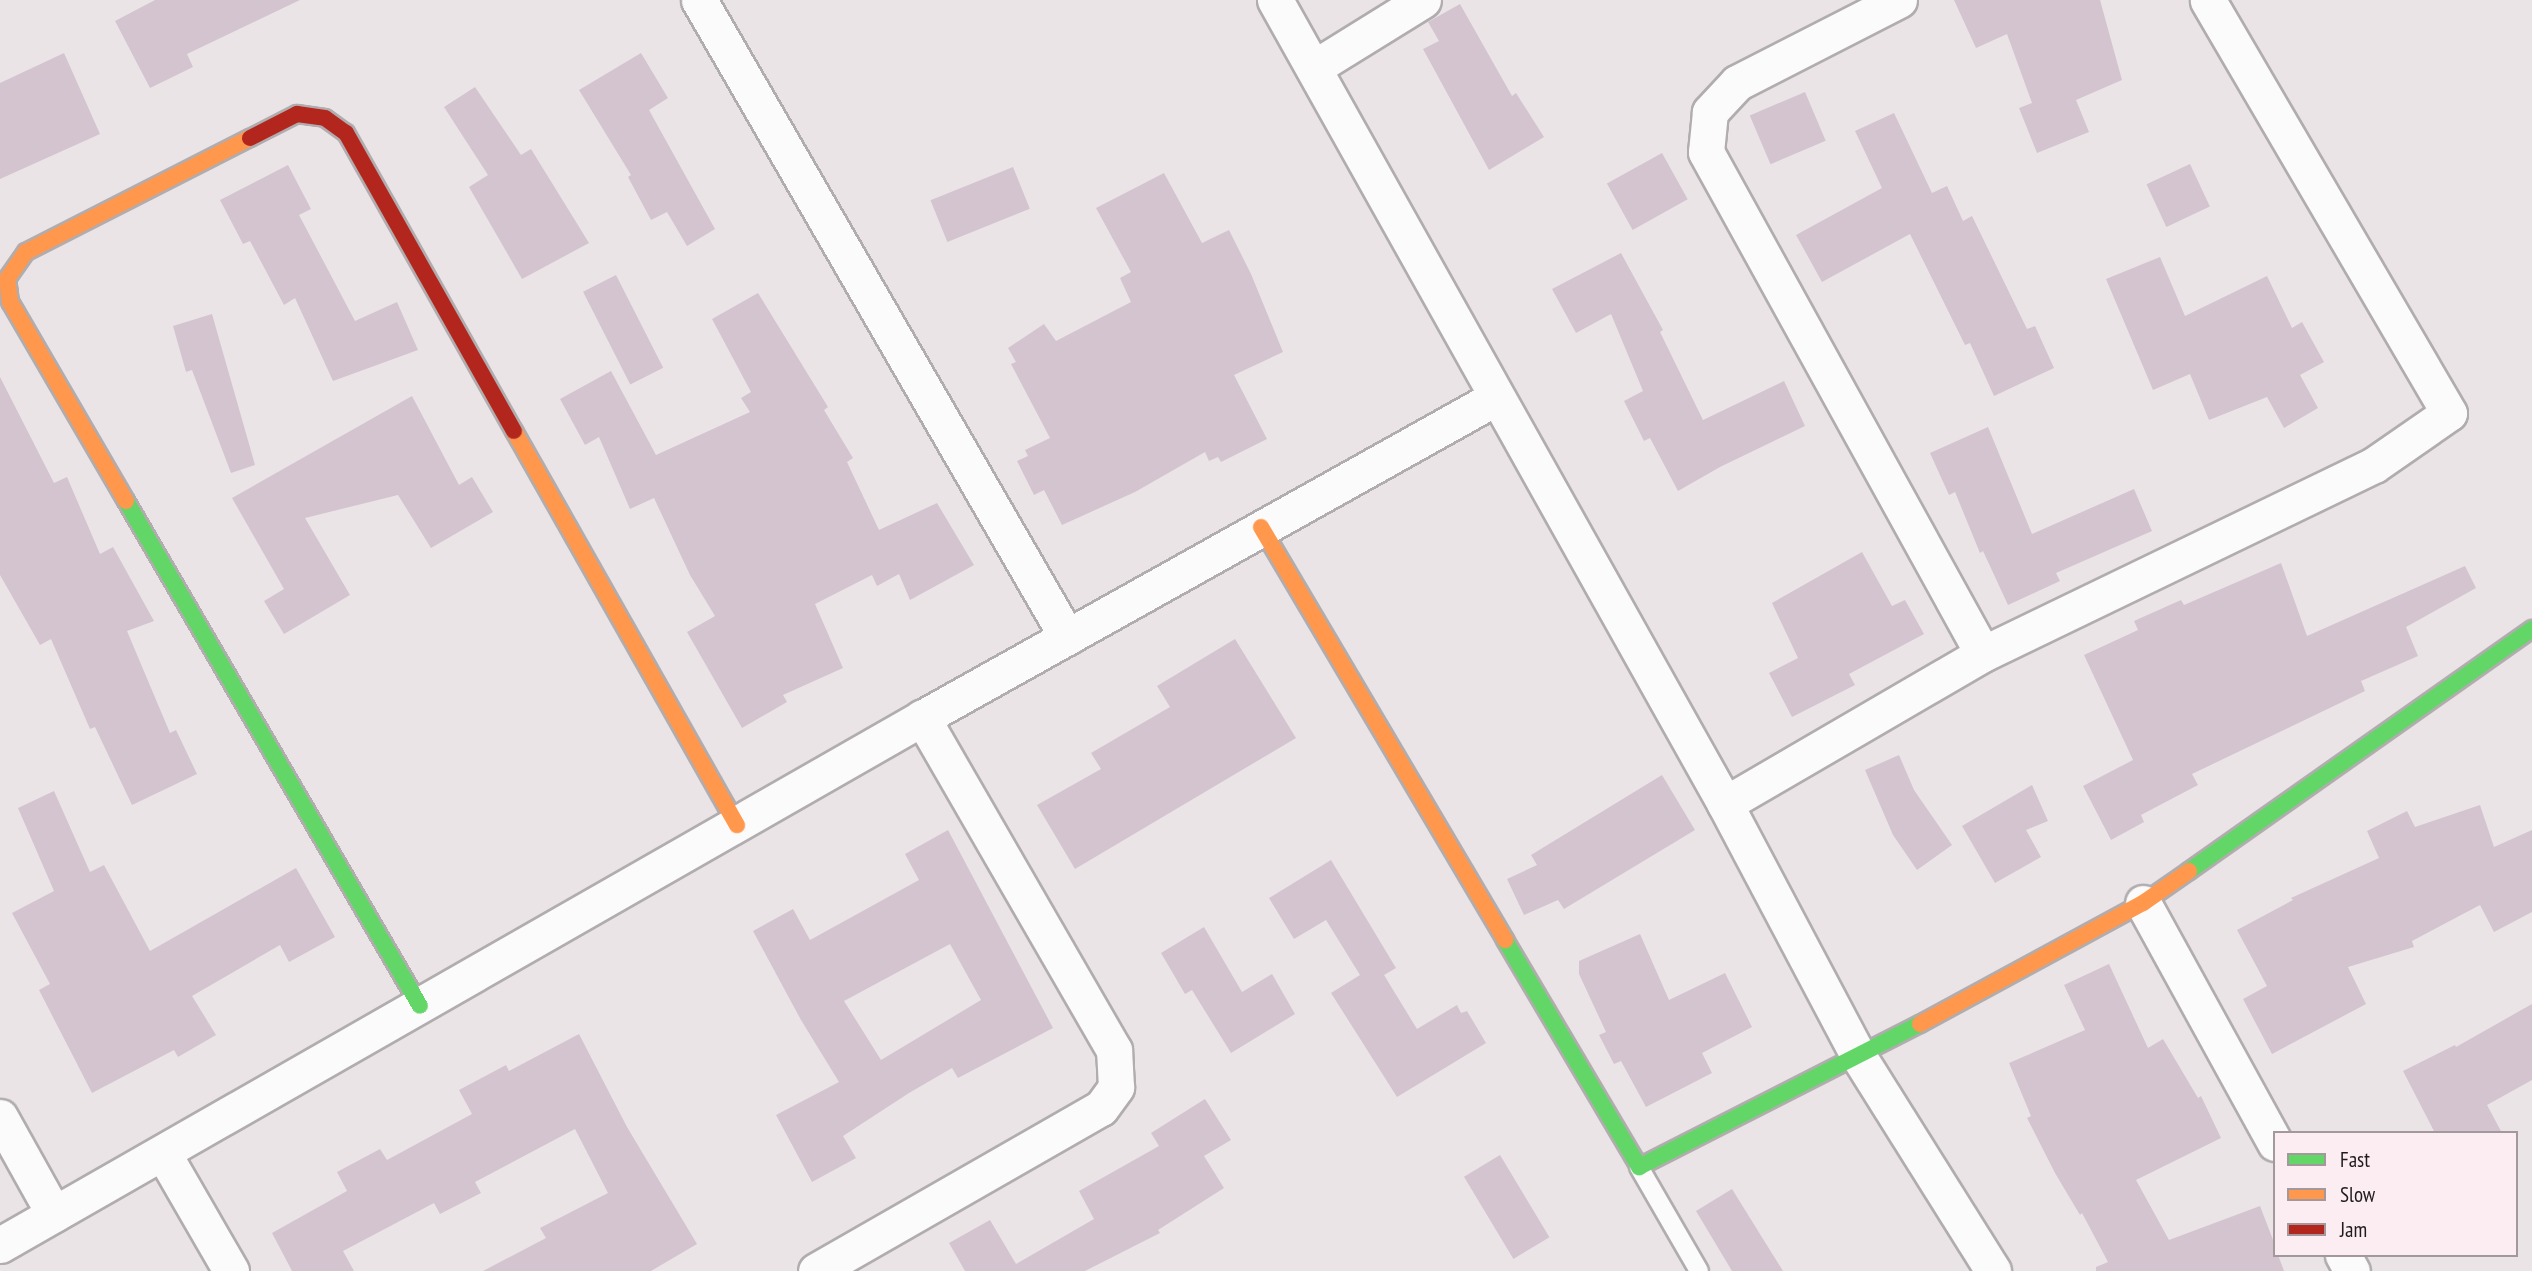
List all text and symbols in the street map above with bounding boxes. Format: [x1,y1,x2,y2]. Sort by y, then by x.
legend [2273,1131,2518,1257]
text: Fast [2340,1146,2370,1173]
text: Slow [2340,1181,2375,1208]
text: Jam [2340,1216,2367,1243]

